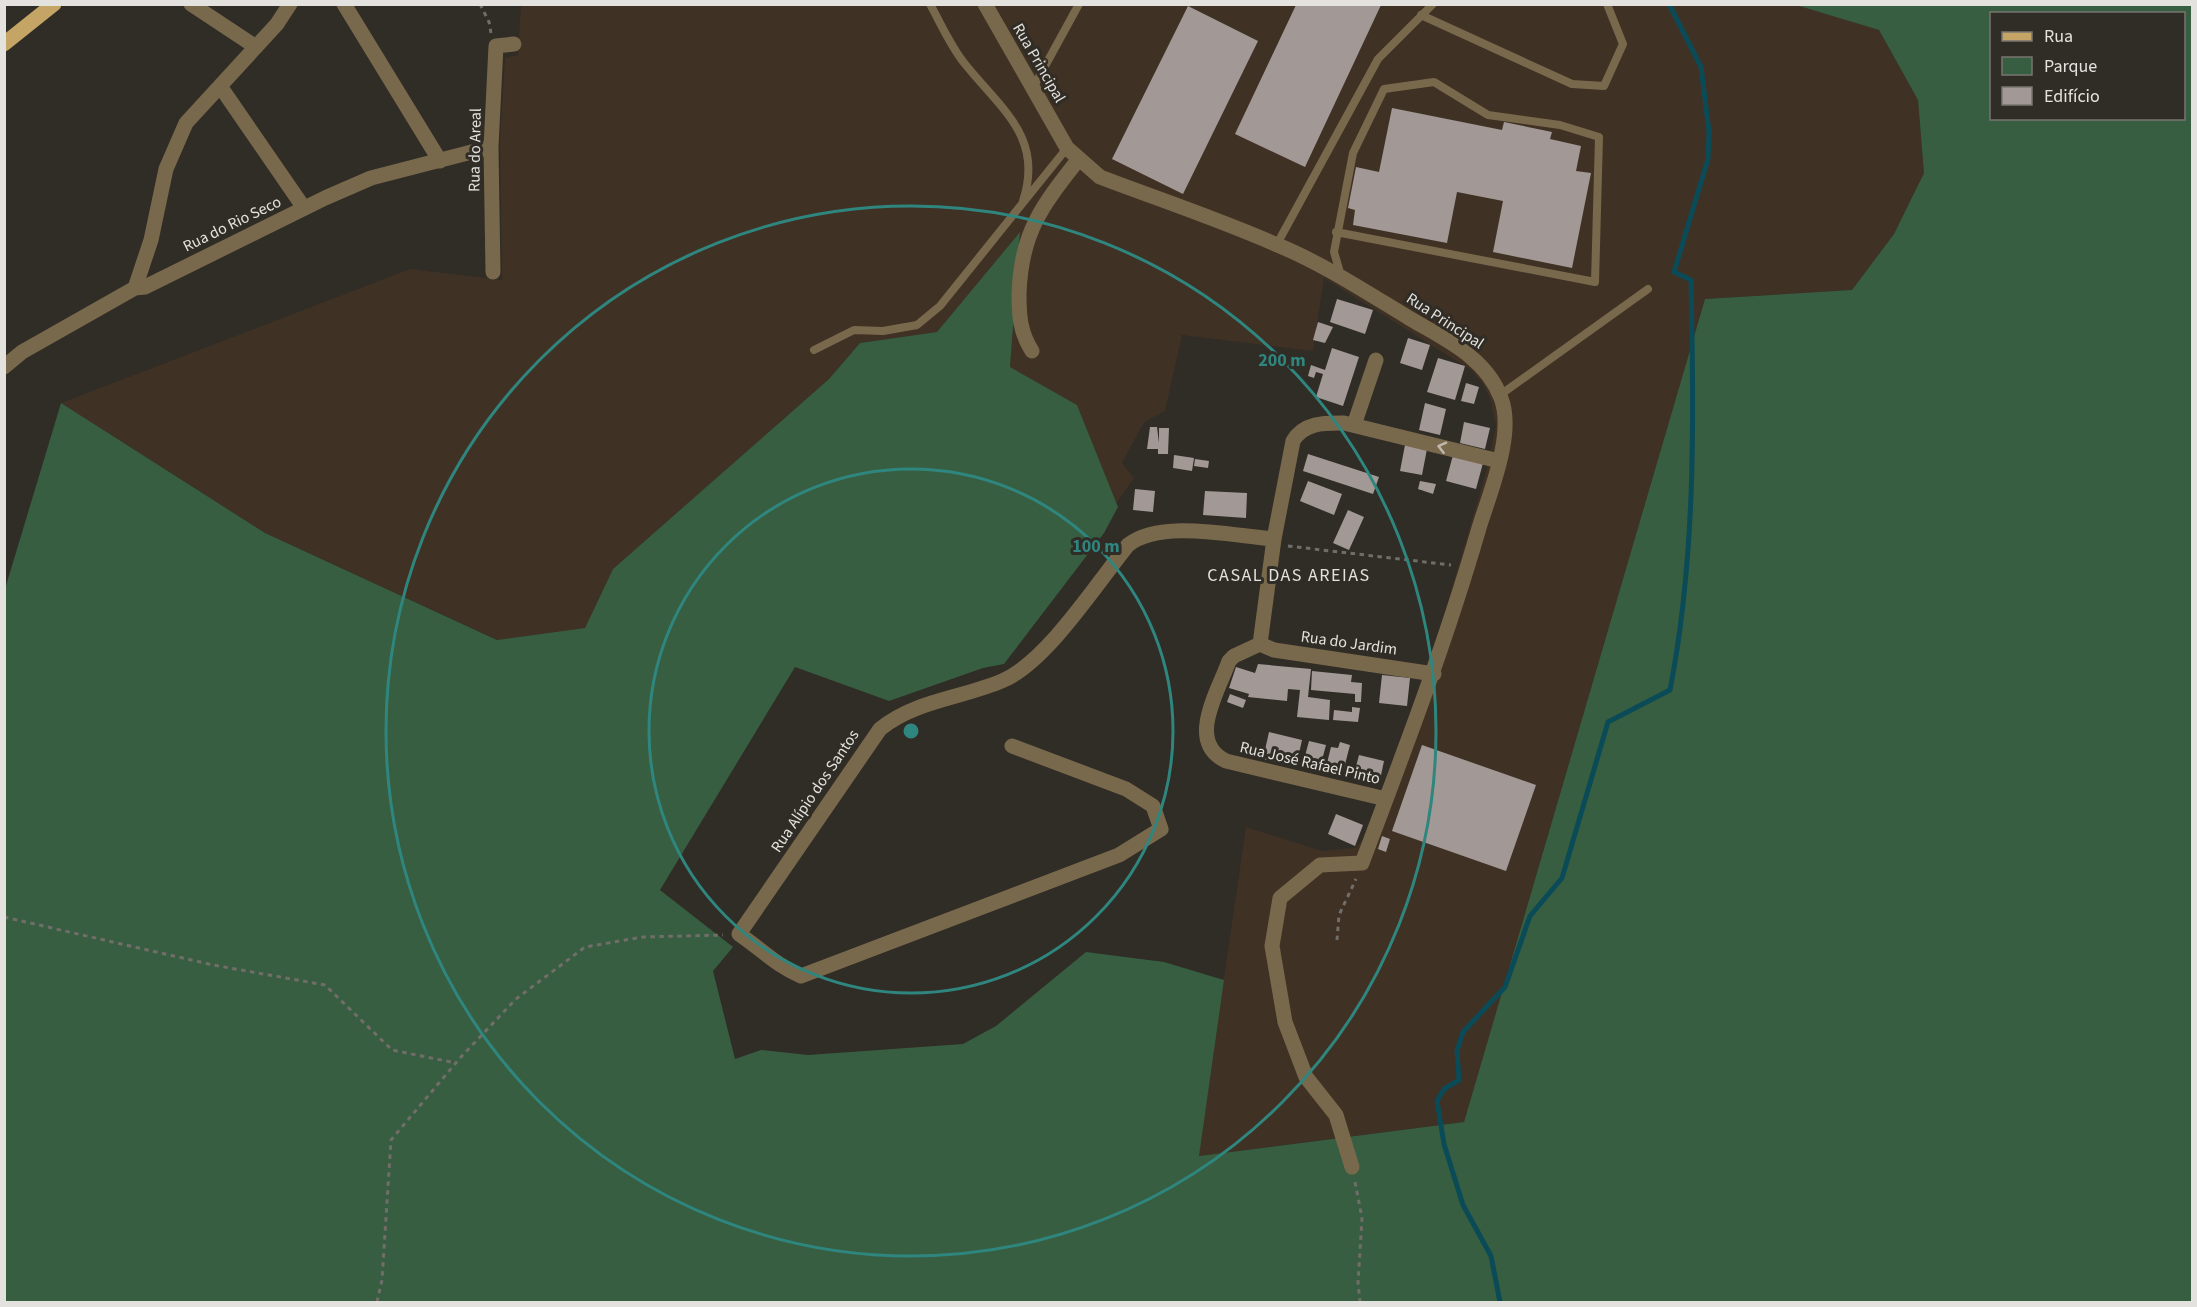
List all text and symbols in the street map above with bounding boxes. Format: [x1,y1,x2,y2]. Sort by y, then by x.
legend [1990,12,2185,120]
street label: Rua Principal [1007,19,1071,107]
text: Rua [2044,24,2073,49]
text: Parque [2044,54,2097,79]
text: Edifício [2044,84,2100,109]
street label: Rua do Areal [463,108,487,192]
street label: Rua do Rio Seco [179,191,285,257]
street label: Rua Principal [1402,288,1488,354]
text: 200 m [1258,348,1306,373]
one-way arrow [1437,442,1448,454]
text: 100 m [1072,534,1120,559]
district label: CASAL DAS AREIAS [1207,563,1371,588]
street label: Rua do Jardim [1299,625,1399,661]
centre of rings [901,721,921,741]
street label: Rua Alípio dos Santos [766,725,864,857]
street label: Rua José Rafael Pinto [1238,736,1382,790]

